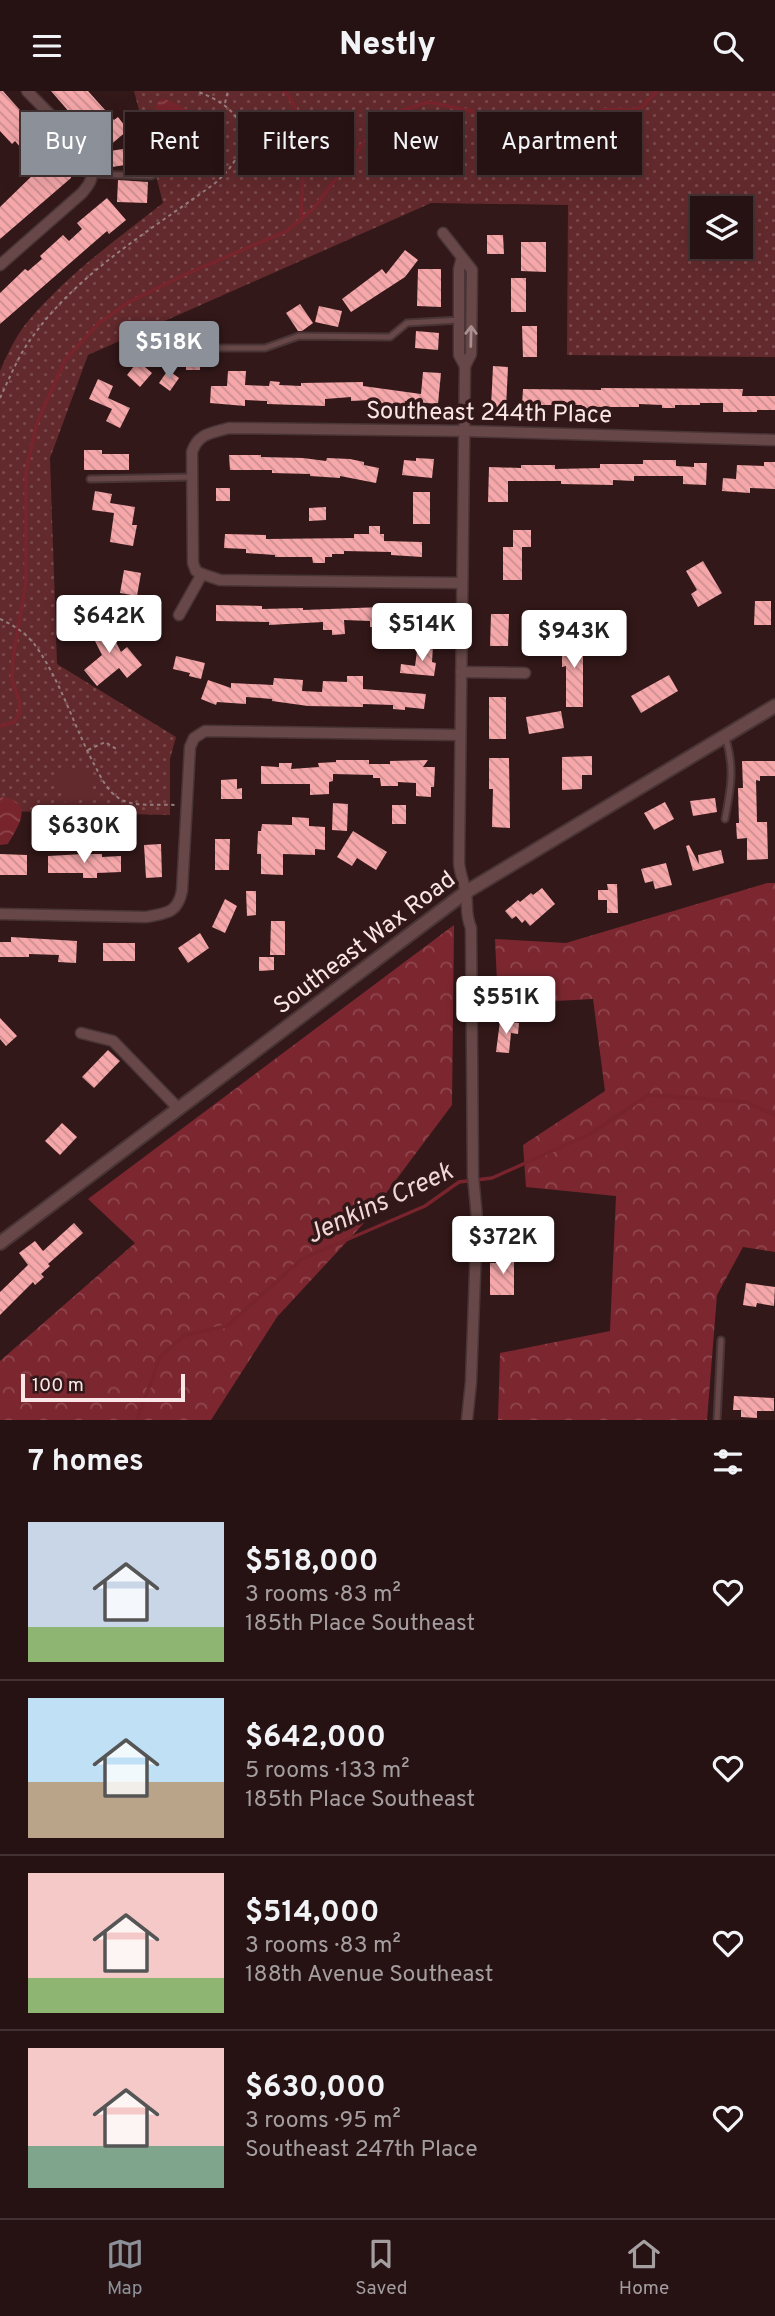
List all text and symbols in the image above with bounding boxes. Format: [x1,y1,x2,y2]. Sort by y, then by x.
text: Nestly [339,26,436,66]
icon: menu [28,27,66,65]
icon: search [709,27,747,65]
chip: Buy [21,112,111,175]
chip: Rent [125,112,224,175]
chip: Filters [238,112,354,175]
chip: New [368,112,463,175]
chip: Apartment [477,112,642,175]
map controls [690,196,753,259]
button: layers [690,196,753,259]
pin: $518K [120,321,218,381]
one-way arrow [464,325,478,348]
text: $518K [135,329,203,358]
street label: Southeast 244th Place [366,397,612,431]
pin: $642K [60,595,158,655]
text: $642K [72,603,146,632]
pin: $514K [373,603,471,663]
text: $514K [388,611,456,640]
pin: $943K [525,611,623,670]
text: $943K [538,618,610,647]
pin: $630K [35,805,133,865]
text: $630K [48,813,120,842]
street label: Southeast Wax Road [268,865,462,1022]
pin: $551K [457,977,555,1036]
text: $551K [472,984,540,1013]
water label: Jenkins Creek [302,1156,459,1253]
pin: $372K [454,1217,552,1276]
text: $372K [468,1224,538,1253]
scale bar [21,1371,186,1403]
text: 100 m [32,1374,84,1398]
icon: filters [709,1443,747,1481]
text: 7 homes [28,1444,144,1481]
text: $518,000 [245,1544,378,1581]
icon: home [84,1550,168,1634]
icon: heart [709,1573,747,1611]
text: 3 rooms · 83 m² [245,1581,401,1610]
text: 185th Place Southeast [245,1610,475,1639]
text: $642,000 [245,1720,386,1757]
icon: home [84,1726,168,1810]
icon: heart [709,1749,747,1787]
text: 5 rooms · 133 m² [245,1757,410,1786]
text: 185th Place Southeast [245,1786,475,1815]
text: $514,000 [245,1895,380,1932]
icon: home [84,1901,168,1985]
icon: heart [709,1924,747,1962]
text: 3 rooms · 83 m² [245,1932,401,1961]
text: 188th Avenue Southeast [245,1961,494,1990]
text: $630,000 [245,2070,386,2107]
icon: home [84,2076,168,2160]
icon: heart [709,2099,747,2137]
text: 3 rooms · 95 m² [245,2107,401,2136]
text: Southeast 247th Place [245,2136,478,2165]
tab: Map [106,2235,144,2301]
tab: Saved [355,2235,407,2301]
tab: Home [619,2235,669,2301]

